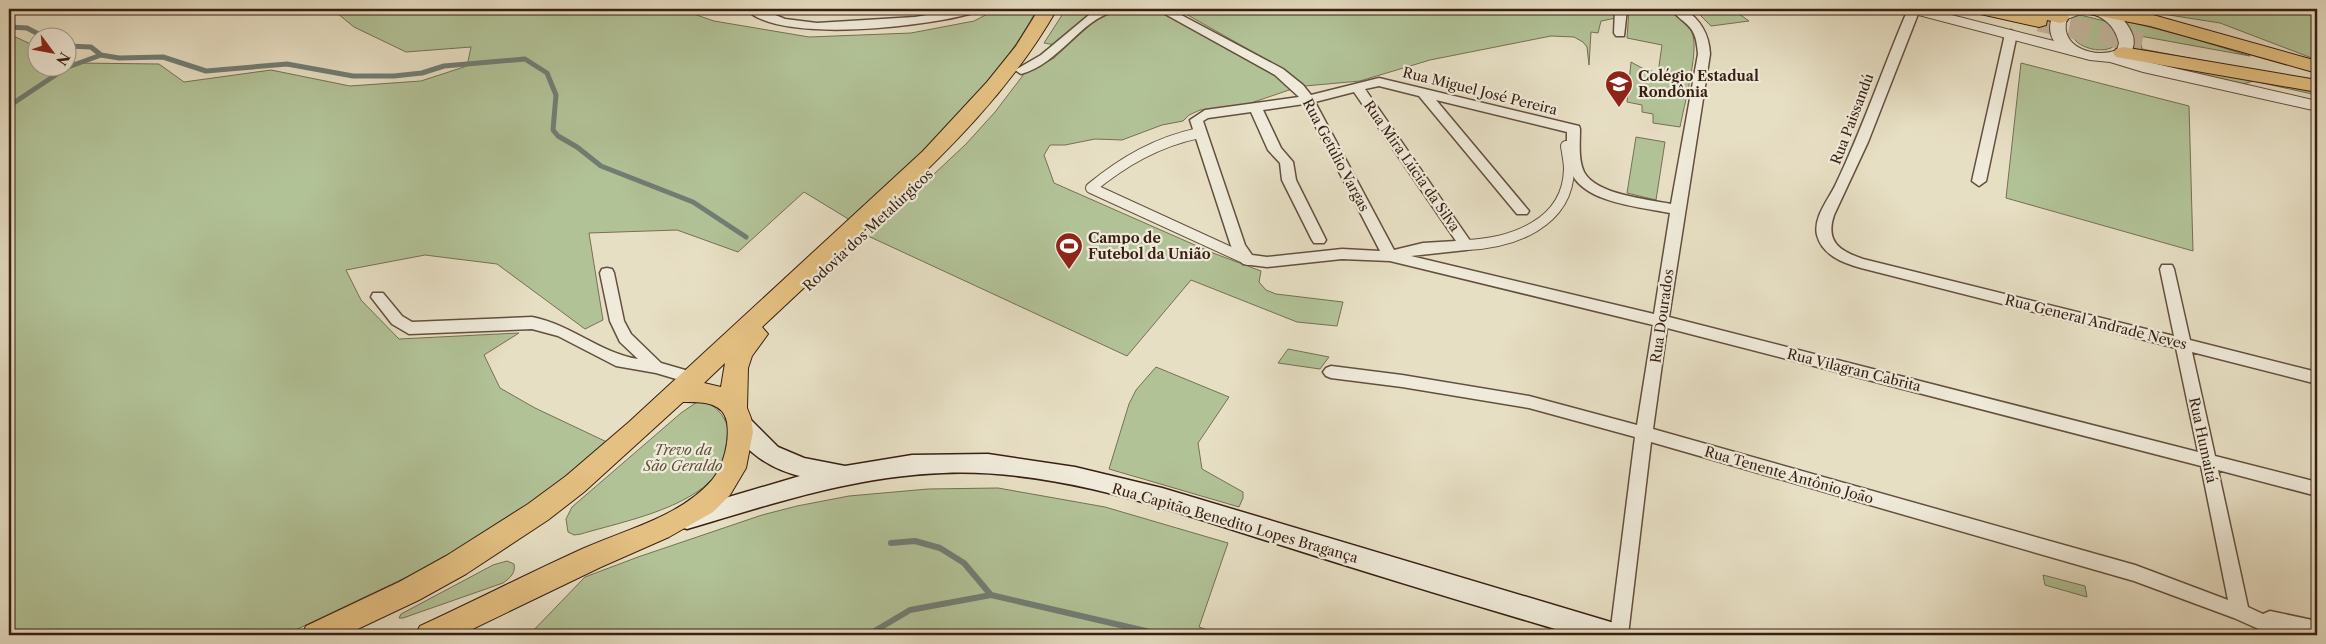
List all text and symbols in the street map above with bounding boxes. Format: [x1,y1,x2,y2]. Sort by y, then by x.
north arrow [28,28,78,78]
text: N [52,49,74,69]
street label: Rua Miguel José Pereira [1401,63,1560,119]
place label: Colégio Estadual Rondônia [1638,67,1759,101]
school or university icon: Colégio Estadual Rondônia [1604,69,1634,108]
street label: Rua Paissandú [1826,71,1878,167]
street label: Rua Getúlio Vargas [1299,95,1373,215]
street label: Rua Mira Lúcia da Silva [1360,97,1464,235]
street label: Rodovia dos Metalúrgicos [799,165,937,295]
place label: Campo de Futebol da União [1088,229,1211,263]
sports icon: Campo de Futebol da União [1054,231,1084,270]
street label: Rua Dourados [1646,268,1678,364]
street label: Rua General Andrade Neves [2003,291,2189,353]
street label: Rua Vilagran Cabrita [1785,345,1923,395]
street label: Rua Humaitá [2185,395,2221,485]
park label: Trevo da São Geraldo [642,441,723,475]
street label: Rua Tenente Antônio João [1702,442,1876,508]
street label: Rua Capitão Benedito Lopes Bragança [1110,479,1361,567]

